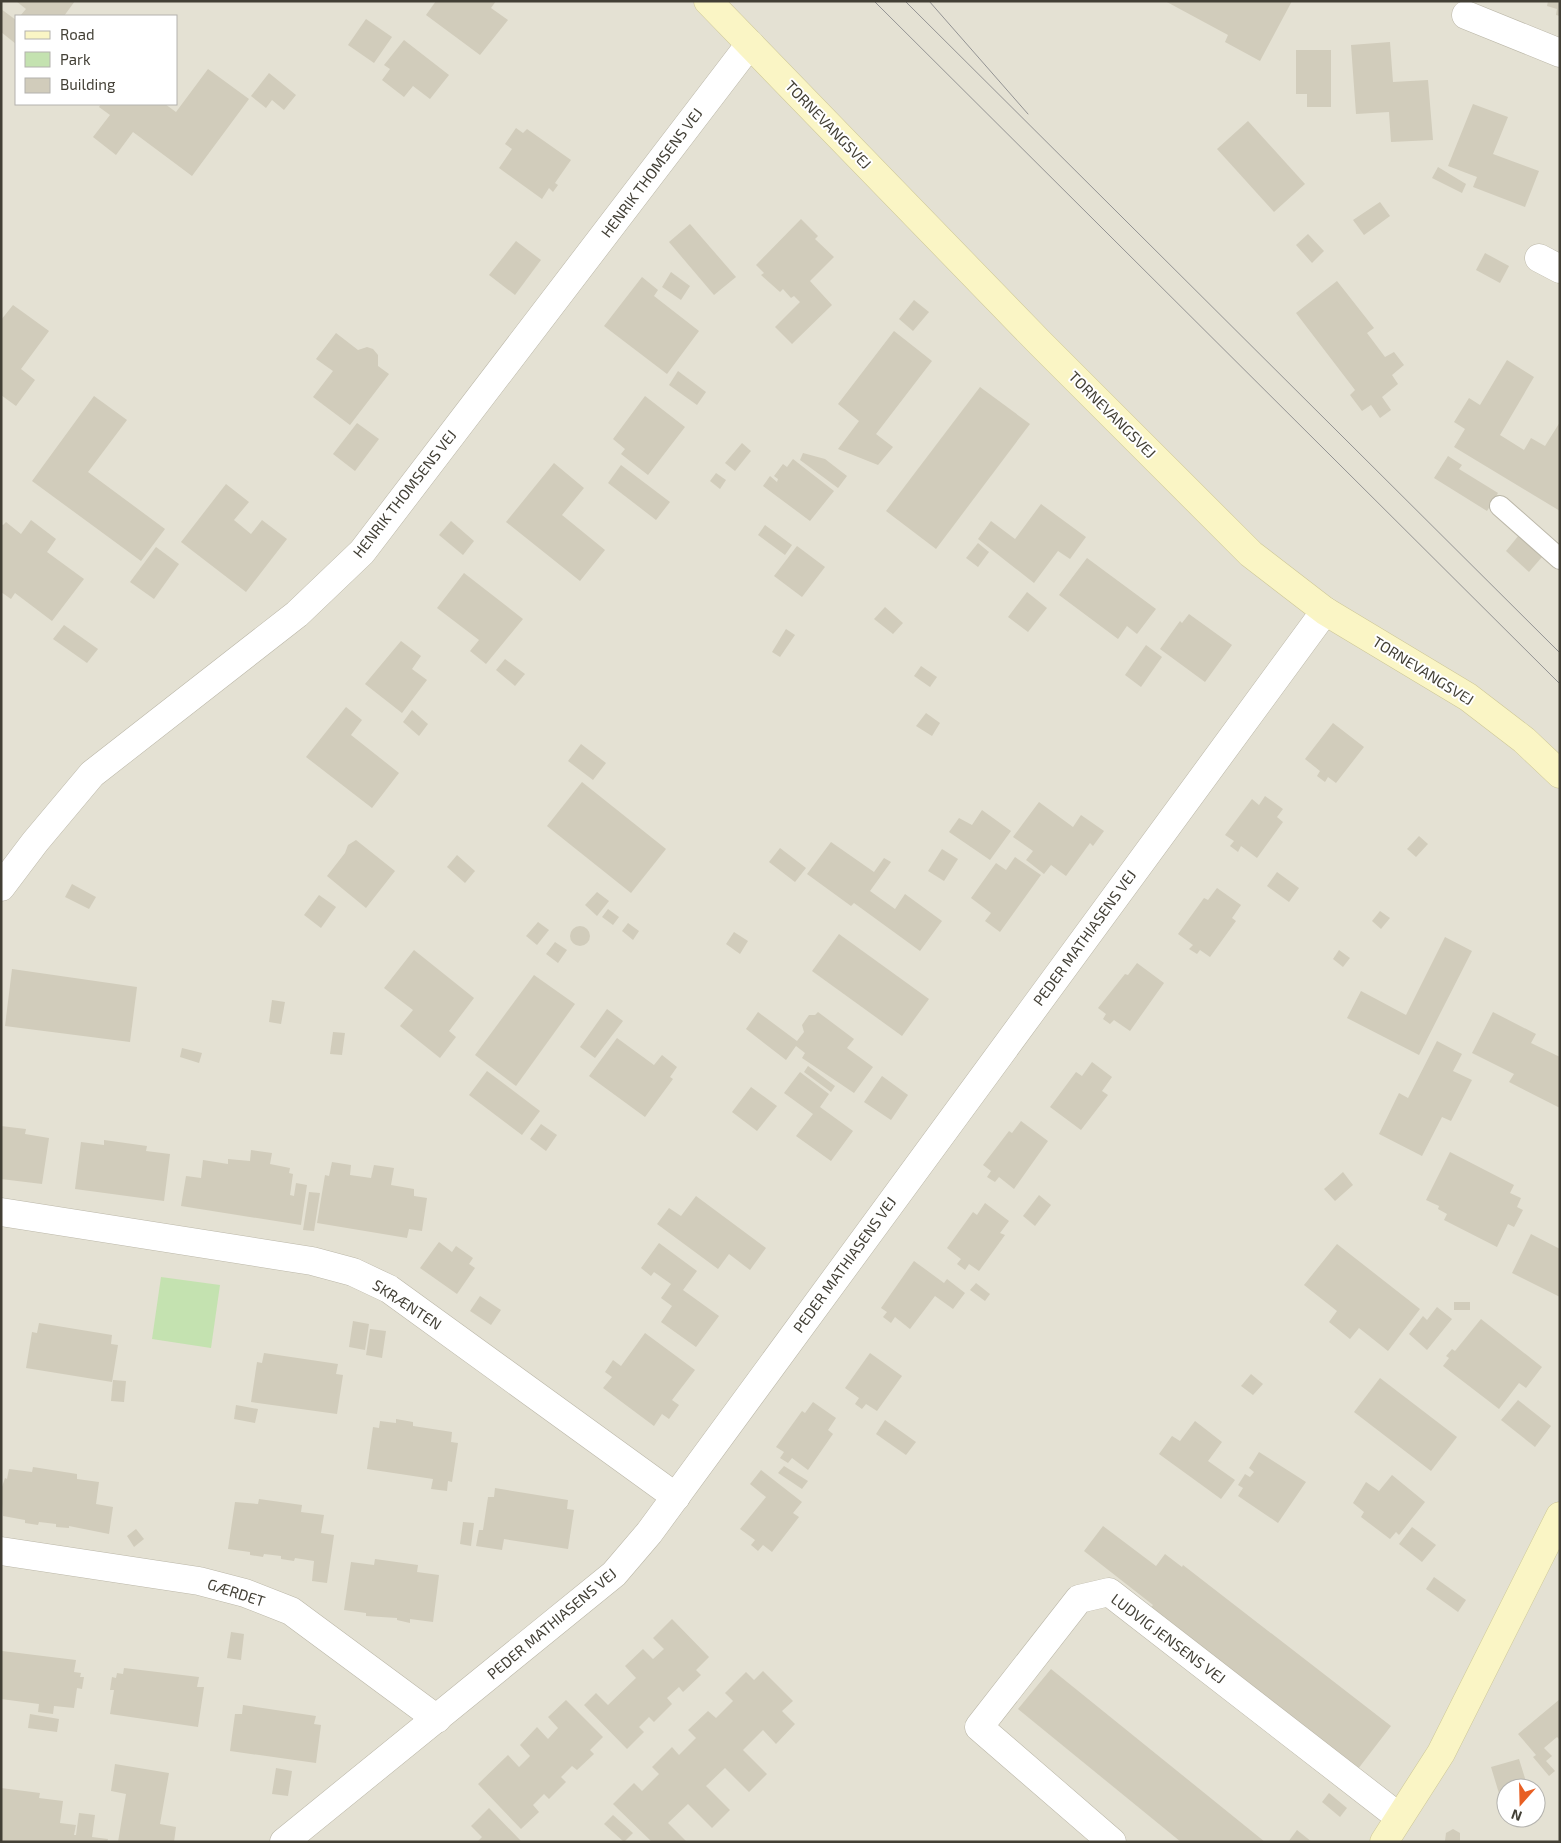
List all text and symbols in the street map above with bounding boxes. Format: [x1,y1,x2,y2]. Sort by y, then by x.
legend [15,15,178,105]
text: Road [60,25,95,43]
text: Park [60,50,91,68]
text: Building [60,75,116,93]
street label: TORNEVANGSVEJ [782,76,875,172]
street label: HENRIK THOMSENS VEJ [597,104,706,241]
street label: TORNEVANGSVEJ [1065,367,1160,462]
street label: HENRIK THOMSENS VEJ [349,426,460,561]
street label: TORNEVANGSVEJ [1370,632,1477,708]
street label: PEDER MATHIASENS VEJ [1029,866,1139,1009]
street label: PEDER MATHIASENS VEJ [789,1193,899,1336]
street label: SKRÆNTEN [370,1275,445,1333]
street label: PEDER MATHIASENS VEJ [483,1564,620,1683]
street label: GÆRDET [205,1574,268,1610]
street label: LUDVIG JENSENS VEJ [1108,1589,1229,1687]
north arrow [1496,1778,1546,1828]
text: N [1509,1806,1524,1825]

